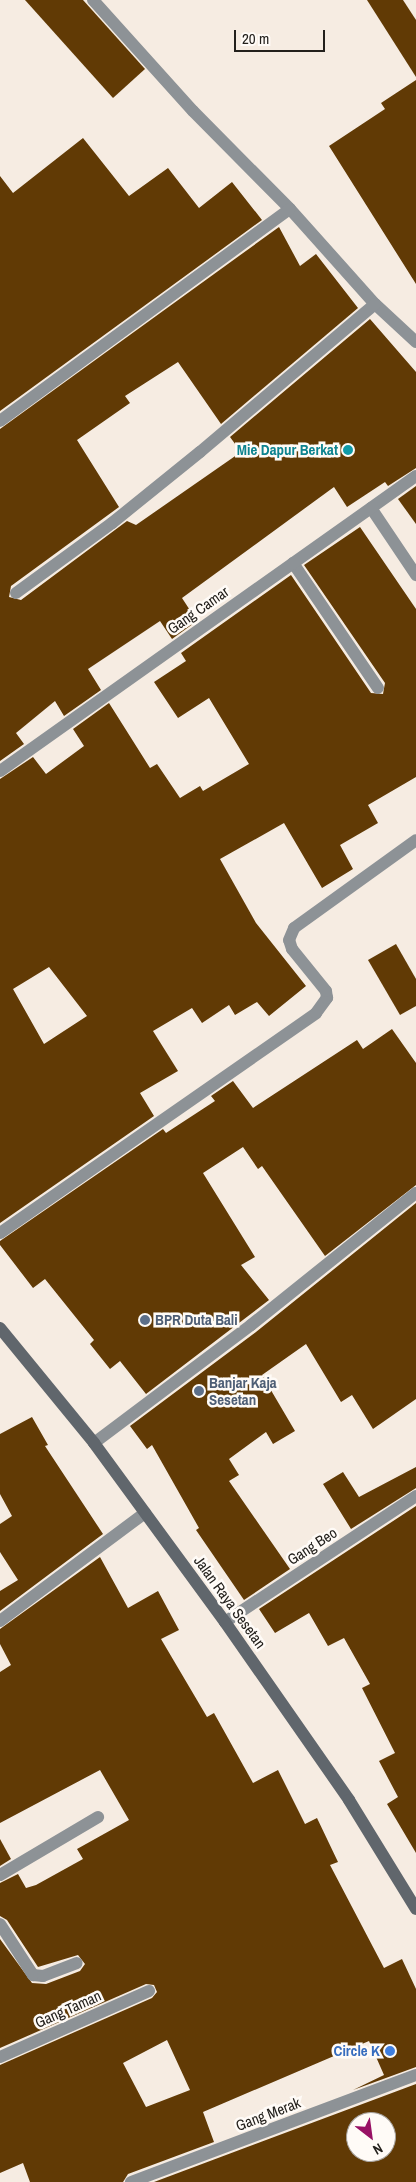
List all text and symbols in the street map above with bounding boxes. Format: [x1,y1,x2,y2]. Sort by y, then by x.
scale bar [236,20,327,52]
text: 20 m [242,28,269,49]
place label: Mie Dapur Berkat [237,441,338,459]
marker: Mie Dapur Berkat [342,444,354,456]
street label: Gang Camar [164,582,232,638]
place label: BPR Duta Bali [155,1311,238,1329]
marker: BPR Duta Bali [139,1314,151,1326]
place label: Banjar Kaja Sesetan [209,1373,277,1408]
marker: Banjar Kaja Sesetan [193,1385,205,1397]
street label: Gang Beo [284,1523,340,1569]
street label: Jalan Raya Sesetan [190,1552,270,1652]
street label: Gang Taman [32,1986,104,2032]
place label: Circle K [334,2042,380,2060]
marker: Circle K [384,2045,396,2057]
street label: Gang Merak [233,2093,303,2135]
north arrow [346,2112,396,2162]
text: N [370,2139,386,2159]

